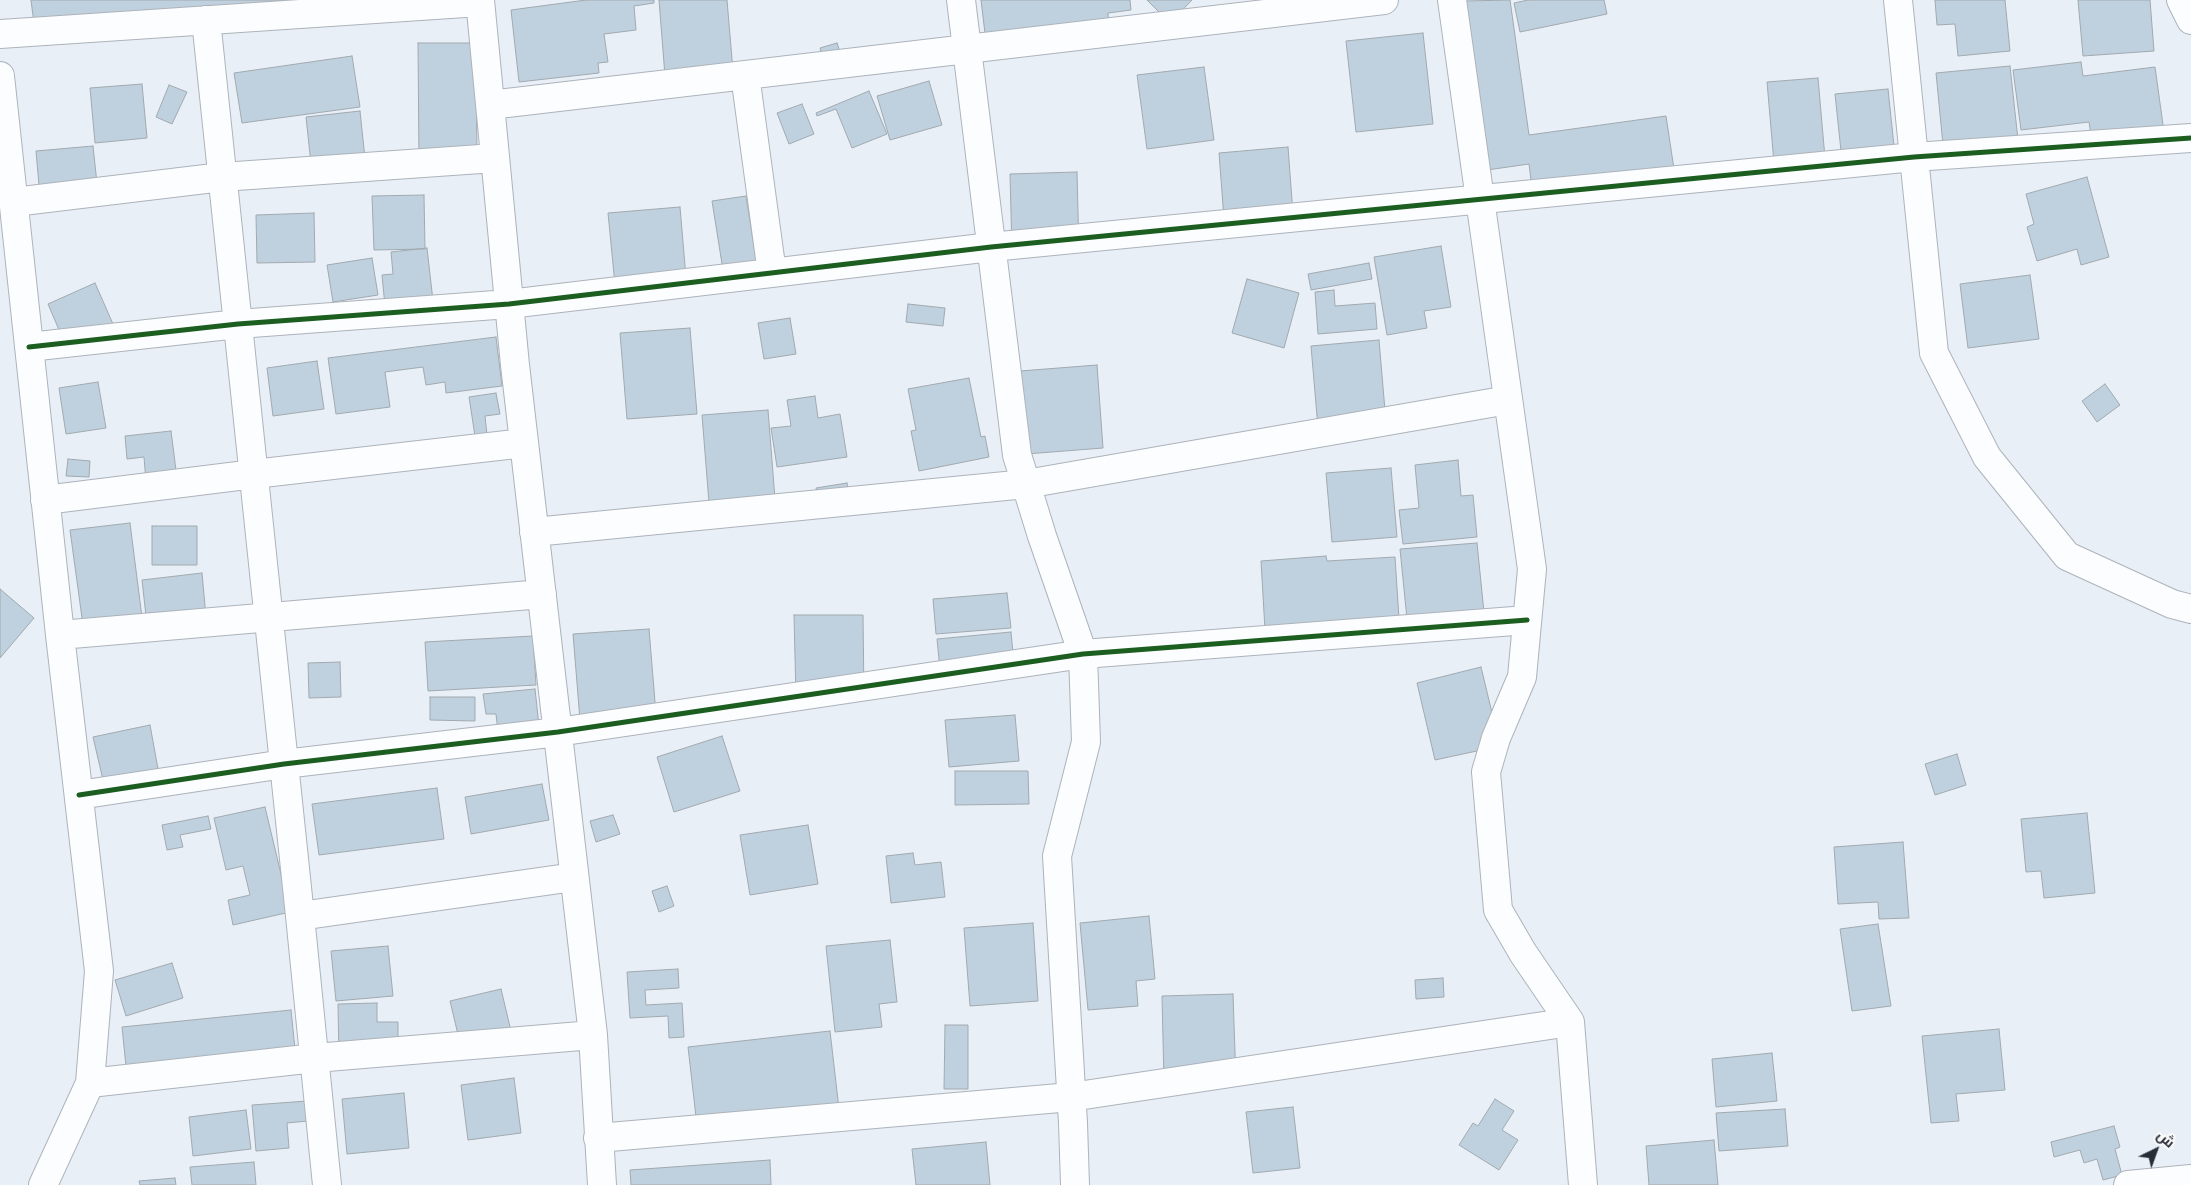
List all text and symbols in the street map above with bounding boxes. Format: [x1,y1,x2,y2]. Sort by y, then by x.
north arrow [2131,1125,2181,1175]
text: ش [2154,1126,2179,1151]

